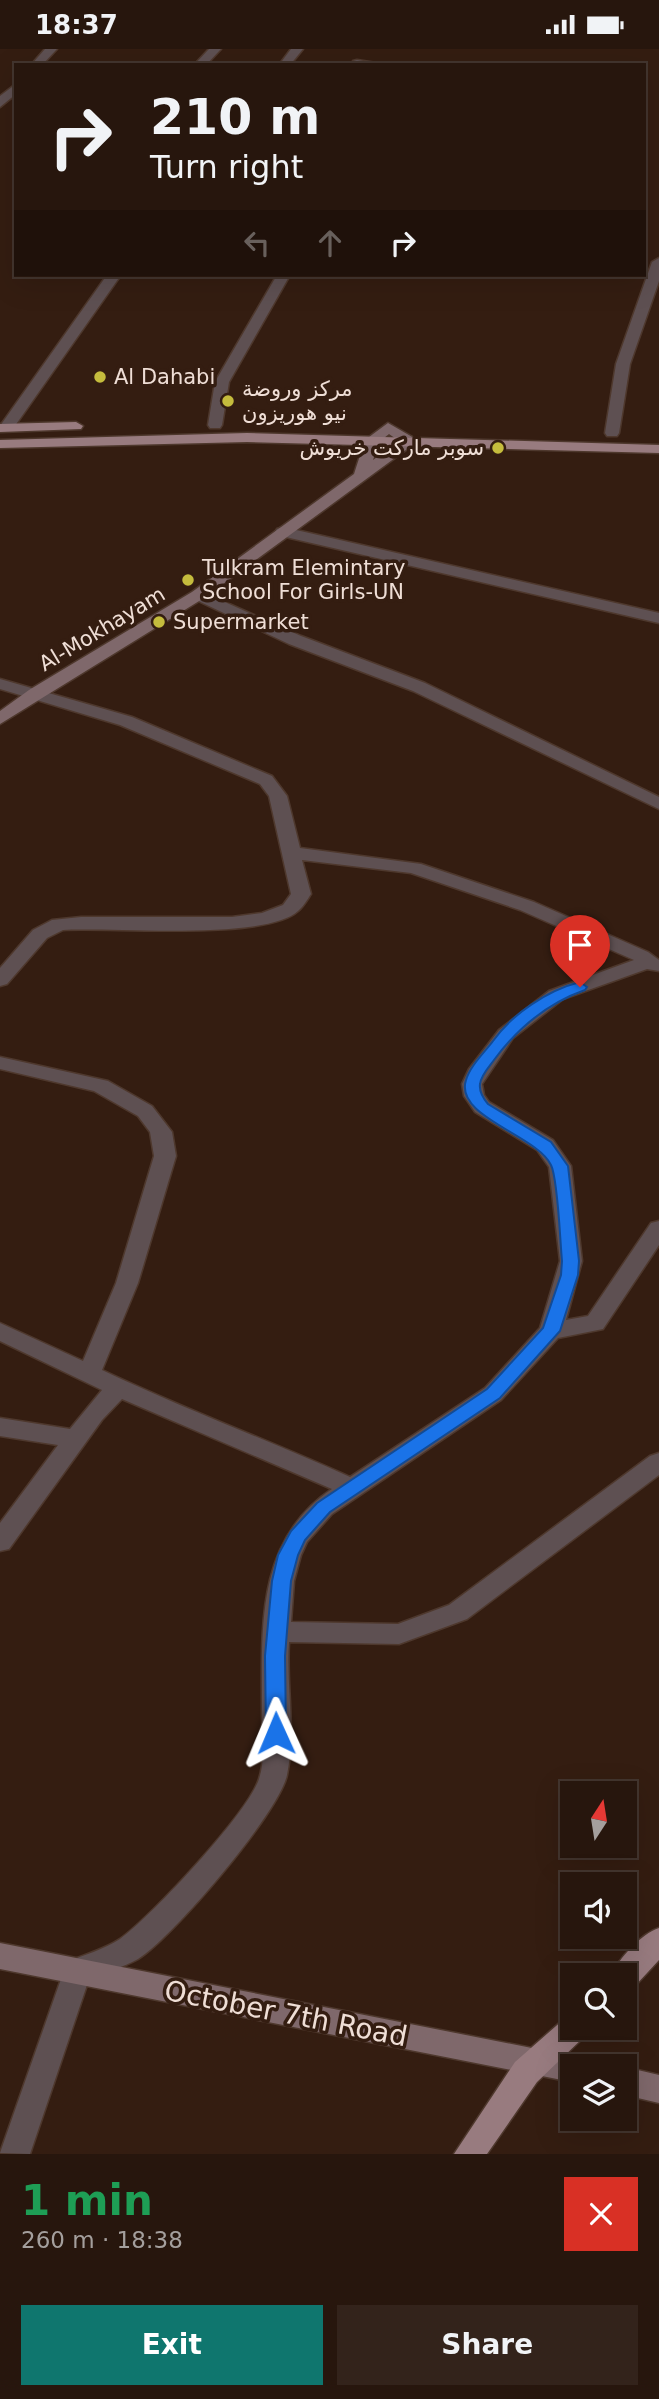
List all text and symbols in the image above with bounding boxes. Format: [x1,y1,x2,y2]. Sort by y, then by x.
text: 18:37 [35,10,118,40]
text: 210 m [150,89,320,146]
icon: right [35,91,126,182]
text: Turn right [150,148,303,186]
icon: left [238,224,276,262]
icon: ahead [311,224,349,262]
icon: right [384,224,422,262]
place label: Al Dahabi [114,365,215,389]
marker: Al Dahabi [92,369,108,385]
place label: مركز وروضة نيو هوريزون [242,377,353,425]
marker: مركز وروضة نيو هوريزون [220,393,236,409]
place label: سوبر ماركت خريوش [299,436,484,460]
marker: سوبر ماركت خريوش [490,440,506,456]
place label: Tulkram Elemintary School For Girls-UN [201,556,405,604]
marker: Tulkram Elemintary School For Girls-UN [180,572,196,588]
street label: Al-Mokhayam [35,582,169,676]
place label: Supermarket [173,610,309,634]
marker: Supermarket [151,614,167,630]
pin [550,915,610,987]
icon: arrive [561,926,599,964]
position arrow [239,1696,313,1770]
north arrow [560,1781,637,1859]
map controls [560,1781,637,2131]
button: sound [560,1872,637,1949]
button: search [560,1963,637,2040]
street label: October 7th Road [162,1974,410,2053]
button: layers [560,2054,637,2131]
text: 1 min [21,2176,153,2225]
button: close [564,2177,638,2251]
text: 260 m · 18:38 [21,2227,183,2253]
button: Exit [21,2305,323,2385]
button: Share [337,2305,638,2385]

